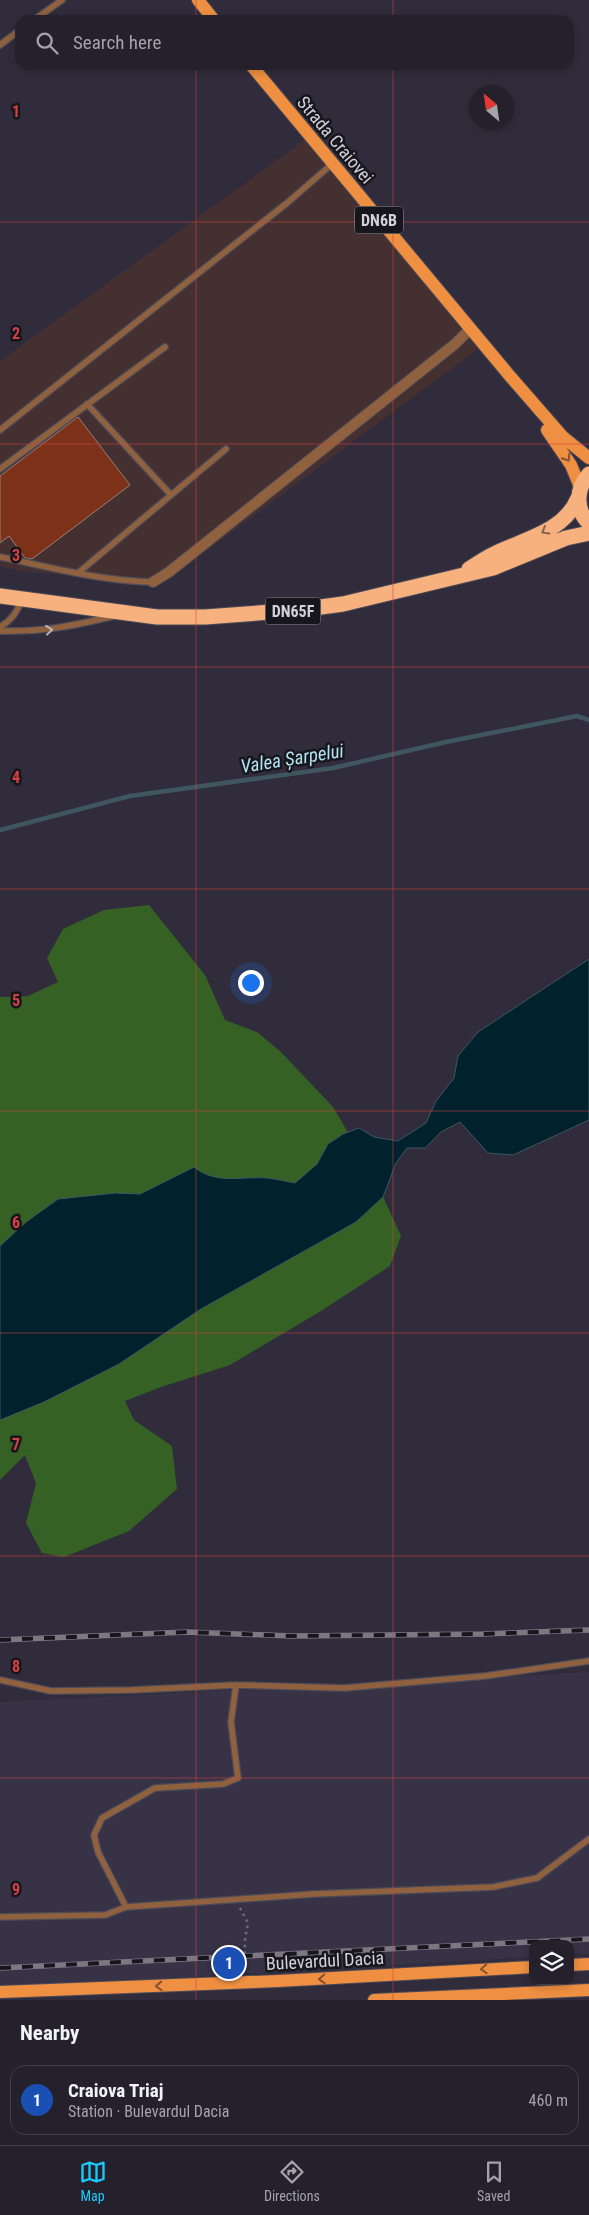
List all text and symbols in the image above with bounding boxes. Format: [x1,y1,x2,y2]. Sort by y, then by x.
search box [15,15,574,70]
icon: search [33,29,61,57]
text: Search here [73,31,161,54]
north arrow [469,85,514,130]
street label: Strada Craiovei [293,92,378,188]
text: 1 [12,102,20,121]
road number: DN6B [355,206,403,234]
text: 2 [12,324,20,343]
one-way arrow [560,452,570,461]
one-way arrow [541,525,550,535]
text: 3 [12,546,20,565]
road number: DN65F [266,598,320,624]
one-way arrow [45,625,53,636]
water label: Valea Șarpelui [239,739,346,778]
text: 4 [12,768,20,787]
your location [238,970,264,996]
text: 5 [12,991,20,1010]
text: 6 [12,1213,20,1232]
text: 7 [12,1435,20,1454]
text: 8 [12,1657,20,1676]
text: 9 [12,1880,20,1899]
map controls [529,1940,574,1985]
button: layers [529,1940,574,1985]
pin: 1 [213,1944,245,1982]
street label: Bulevardul Dacia [265,1947,385,1974]
one-way arrow [480,1964,488,1975]
one-way arrow [318,1973,326,1984]
one-way arrow [155,1980,163,1991]
text: Nearby [20,2021,79,2045]
text: Craiova Triaj [68,2079,163,2102]
text: 1 [33,2091,41,2110]
text: 460 m [529,2091,568,2110]
text: Station · Bulevardul Dacia [68,2102,229,2121]
tab: Map [79,2158,107,2204]
tab: Directions [264,2158,320,2204]
tab: Saved [477,2158,510,2204]

